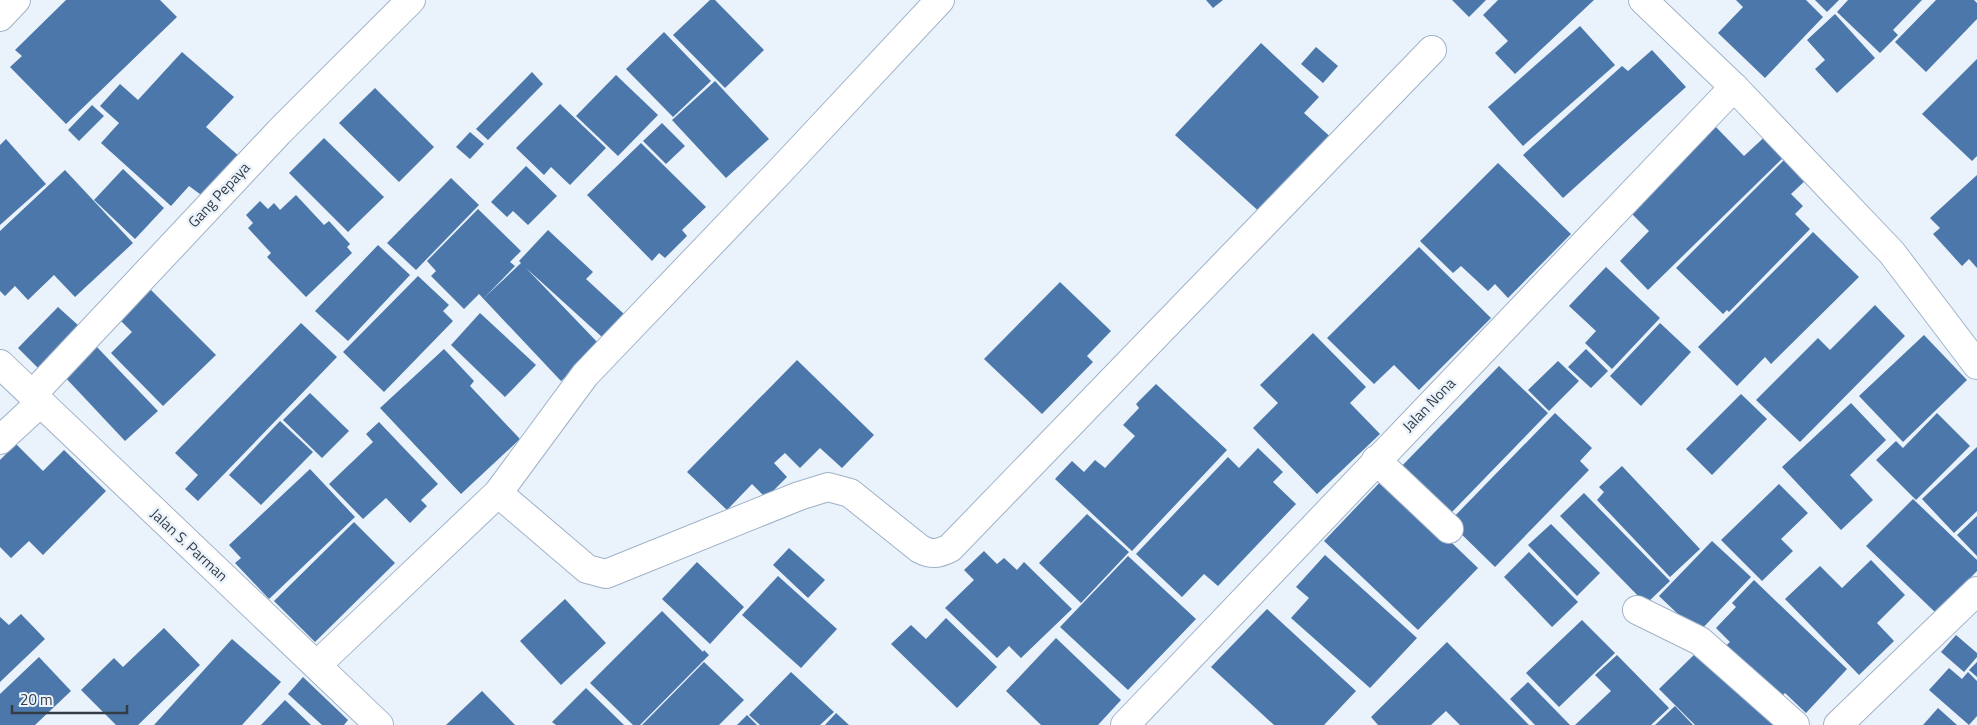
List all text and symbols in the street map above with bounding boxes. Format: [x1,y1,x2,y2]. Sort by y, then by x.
street label: Gang Pepaya [182,156,255,233]
street label: Jalan Nona [1397,372,1461,437]
street label: Jalan S. Parman [145,503,233,587]
scale bar [12,682,128,714]
text: 20 m [20,688,53,711]

